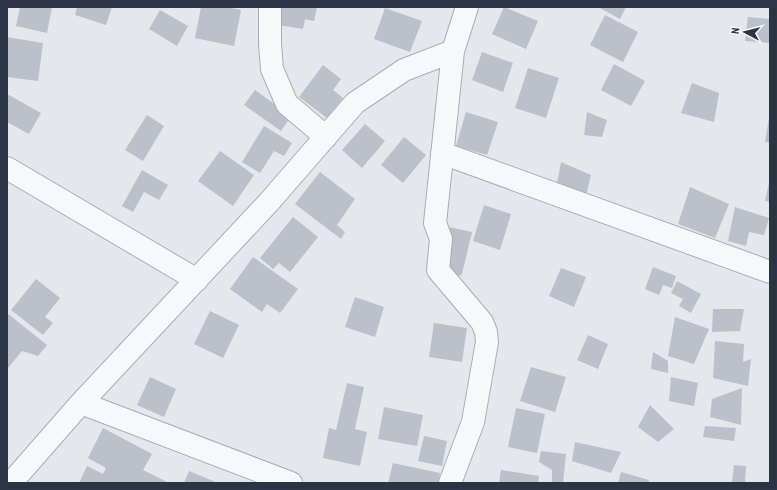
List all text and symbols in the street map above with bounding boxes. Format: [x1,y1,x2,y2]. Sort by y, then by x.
north arrow [725,12,765,52]
text: N [728,27,742,35]

